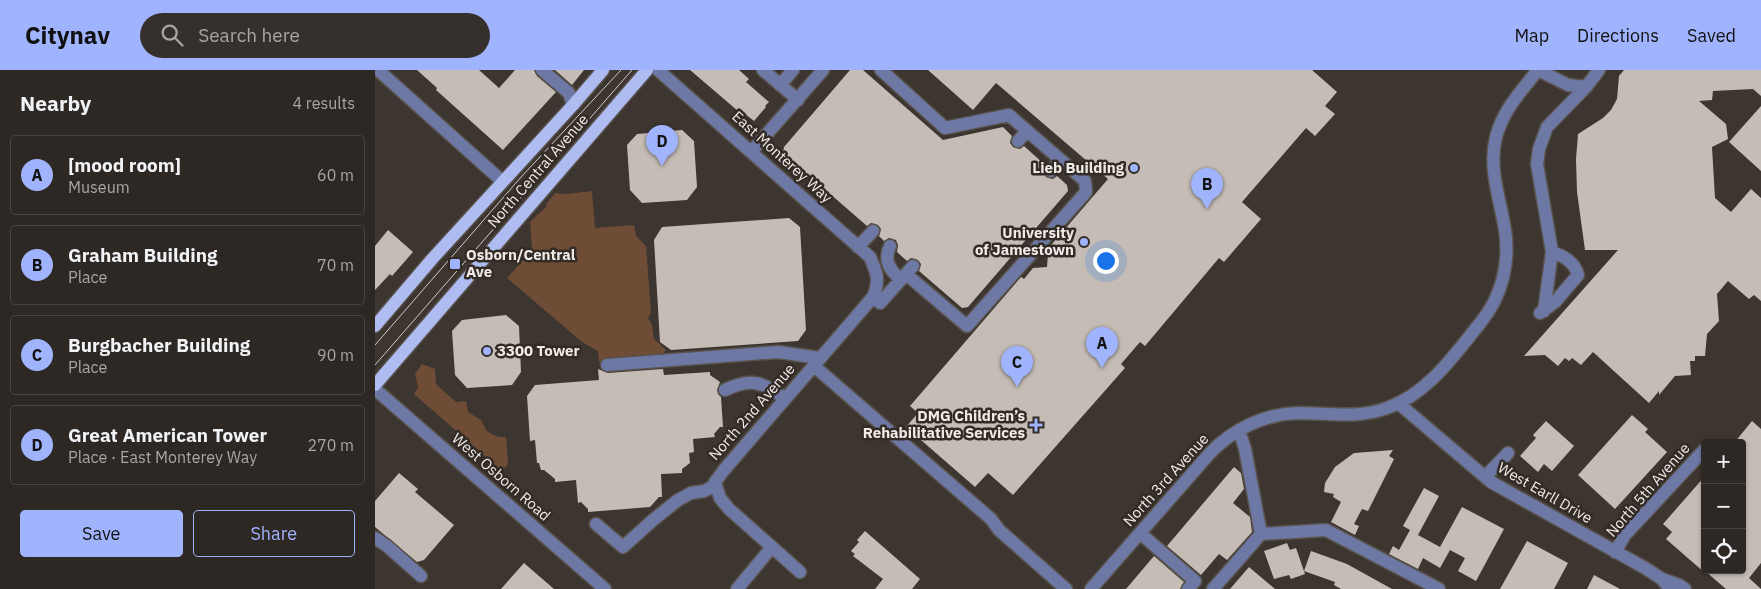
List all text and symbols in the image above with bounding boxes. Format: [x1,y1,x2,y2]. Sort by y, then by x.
search box [140,13,490,58]
text: Citynav [25,19,110,51]
icon: search [158,21,186,49]
text: Search here [198,23,300,47]
text: Map [1514,24,1549,47]
text: Directions [1577,24,1659,47]
text: Saved [1687,24,1736,47]
text: Nearby [20,89,91,117]
text: 4 results [292,93,355,113]
street label: East Monterey Way [728,107,837,207]
street label: North Central Avenue [483,110,592,231]
pin: D [646,125,678,166]
text: [mood room] [68,153,181,177]
place label: Lieb Building [1032,158,1125,177]
marker: Lieb Building [1128,162,1140,174]
text: A [32,165,42,185]
text: 60 m [317,165,354,185]
pin: B [1191,168,1223,209]
text: Museum [68,177,130,197]
place label: University of Jamestown [975,223,1074,259]
marker: University of Jamestown [1078,236,1090,248]
text: Graham Building [68,243,217,267]
place label: Osborn/Central Ave [466,245,576,281]
your location [1093,248,1119,274]
text: B [32,255,42,275]
text: 70 m [317,255,354,275]
marker: Osborn/Central Ave [448,257,462,271]
text: Place [68,267,107,287]
pin: A [1086,327,1118,368]
text: Burgbacher Building [68,333,250,357]
place label: 3300 Tower [497,341,580,360]
text: C [32,345,42,365]
text: 90 m [317,345,354,365]
marker: 3300 Tower [481,345,493,357]
pin: C [1001,346,1033,387]
text: Place [68,357,107,377]
street label: North 2nd Avenue [705,359,799,464]
place label: DMG Children’s Rehabilitative Services [863,406,1025,442]
marker: DMG Children’s Rehabilitative Services [1029,418,1043,432]
text: Great American Tower [68,423,267,447]
street label: West Osborn Road [448,429,555,525]
street label: North 3rd Avenue [1119,429,1212,530]
text: D [31,435,43,455]
text: 270 m [307,435,354,455]
street label: North 5th Avenue [1602,439,1694,541]
map controls [1701,439,1746,574]
button: + [1701,439,1746,484]
text: Place · East Monterey Way [68,447,257,467]
street label: West Earll Drive [1495,458,1596,527]
button: − [1701,484,1746,529]
button: Save [20,510,183,557]
button: Share [193,510,355,557]
button: locate [1701,529,1746,574]

